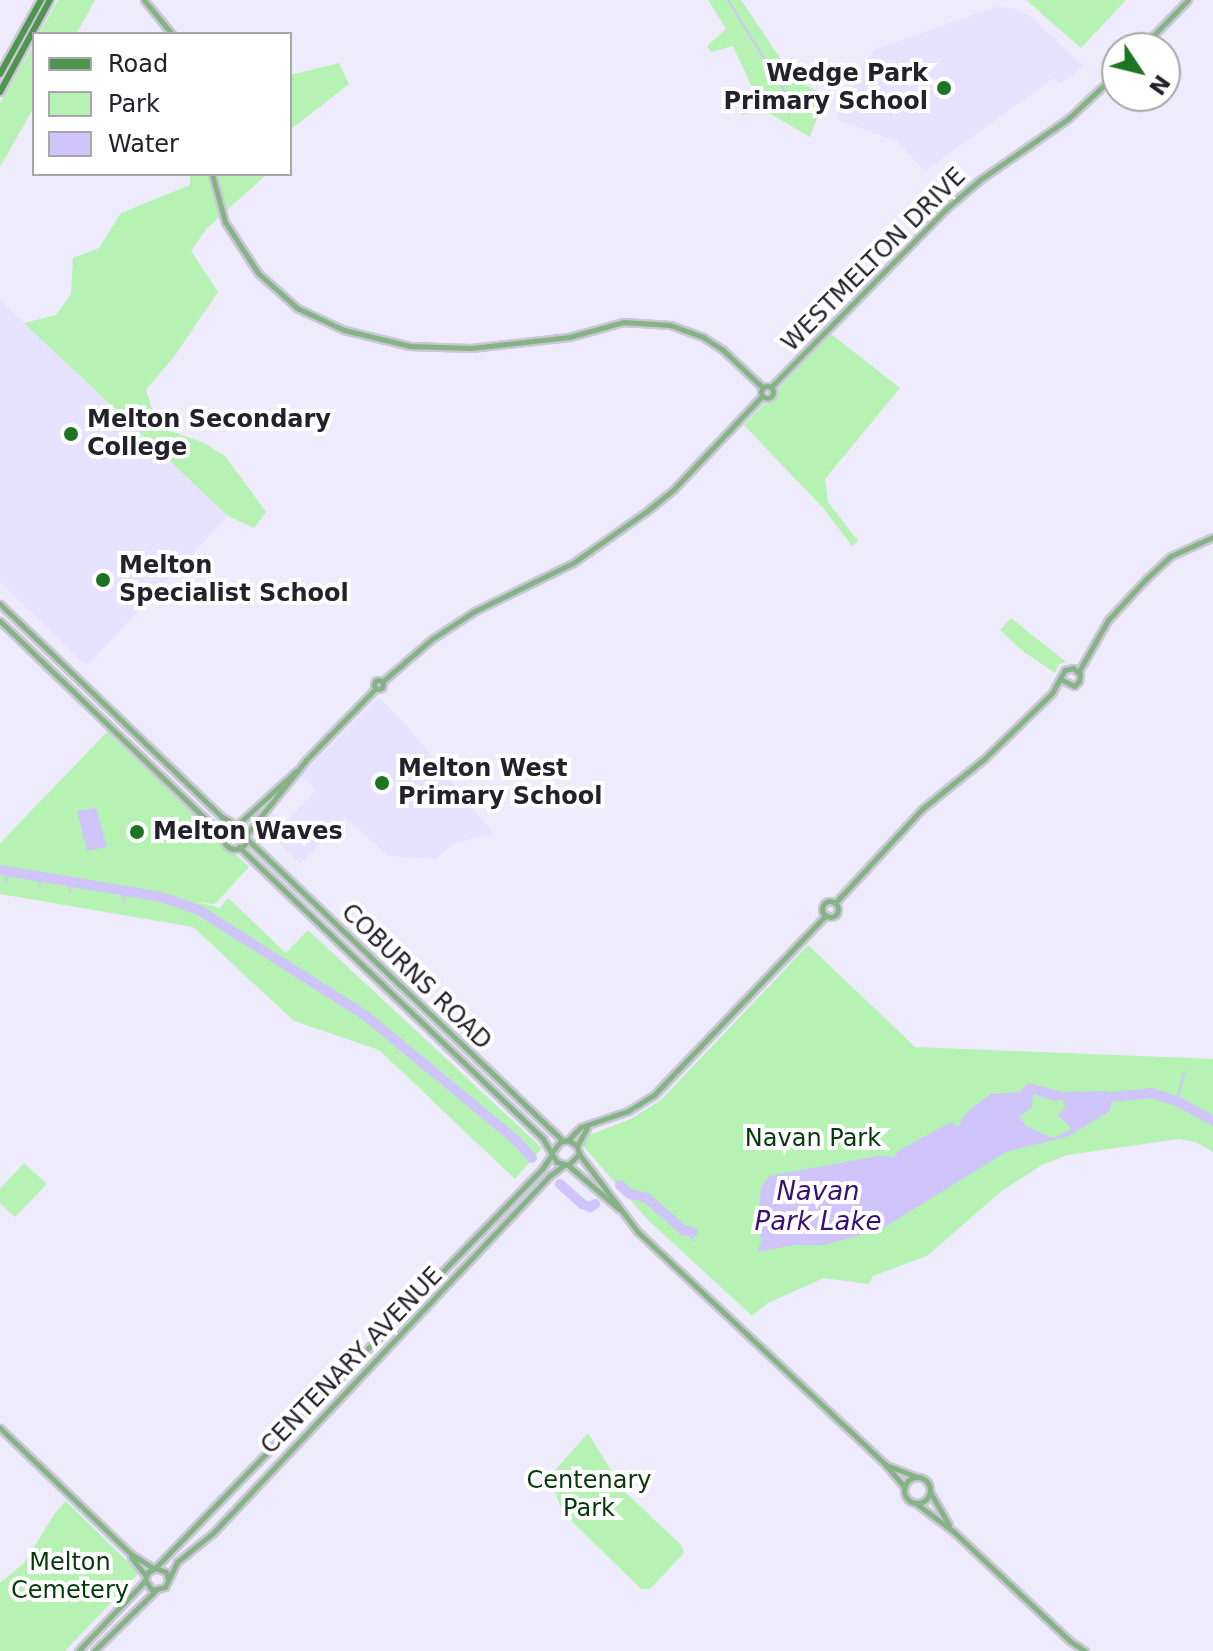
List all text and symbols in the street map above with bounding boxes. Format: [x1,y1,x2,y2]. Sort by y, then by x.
legend [32,32,292,176]
north arrow [1101,32,1181,112]
text: Road [108,50,168,78]
place label: Wedge Park Primary School [724,60,928,116]
text: N [1144,70,1175,100]
marker: Wedge Park Primary School [935,79,953,97]
text: Park [108,90,160,118]
text: Water [108,130,179,158]
street label: WESTMELTON DRIVE [776,162,972,358]
place label: Melton Secondary College [87,406,331,462]
marker: Melton Secondary College [62,425,80,443]
place label: Melton Specialist School [119,552,349,608]
marker: Melton Specialist School [94,571,112,589]
place label: Melton West Primary School [398,755,602,811]
marker: Melton West Primary School [373,774,391,792]
place label: Melton Waves [153,818,343,846]
marker: Melton Waves [128,823,146,841]
street label: COBURNS ROAD [335,898,497,1056]
park label: Navan Park [745,1125,881,1153]
water label: Navan Park Lake [754,1176,882,1238]
street label: CENTENARY AVENUE [255,1262,449,1460]
park label: Centenary Park [527,1467,651,1523]
park label: Melton Cemetery [11,1549,129,1605]

